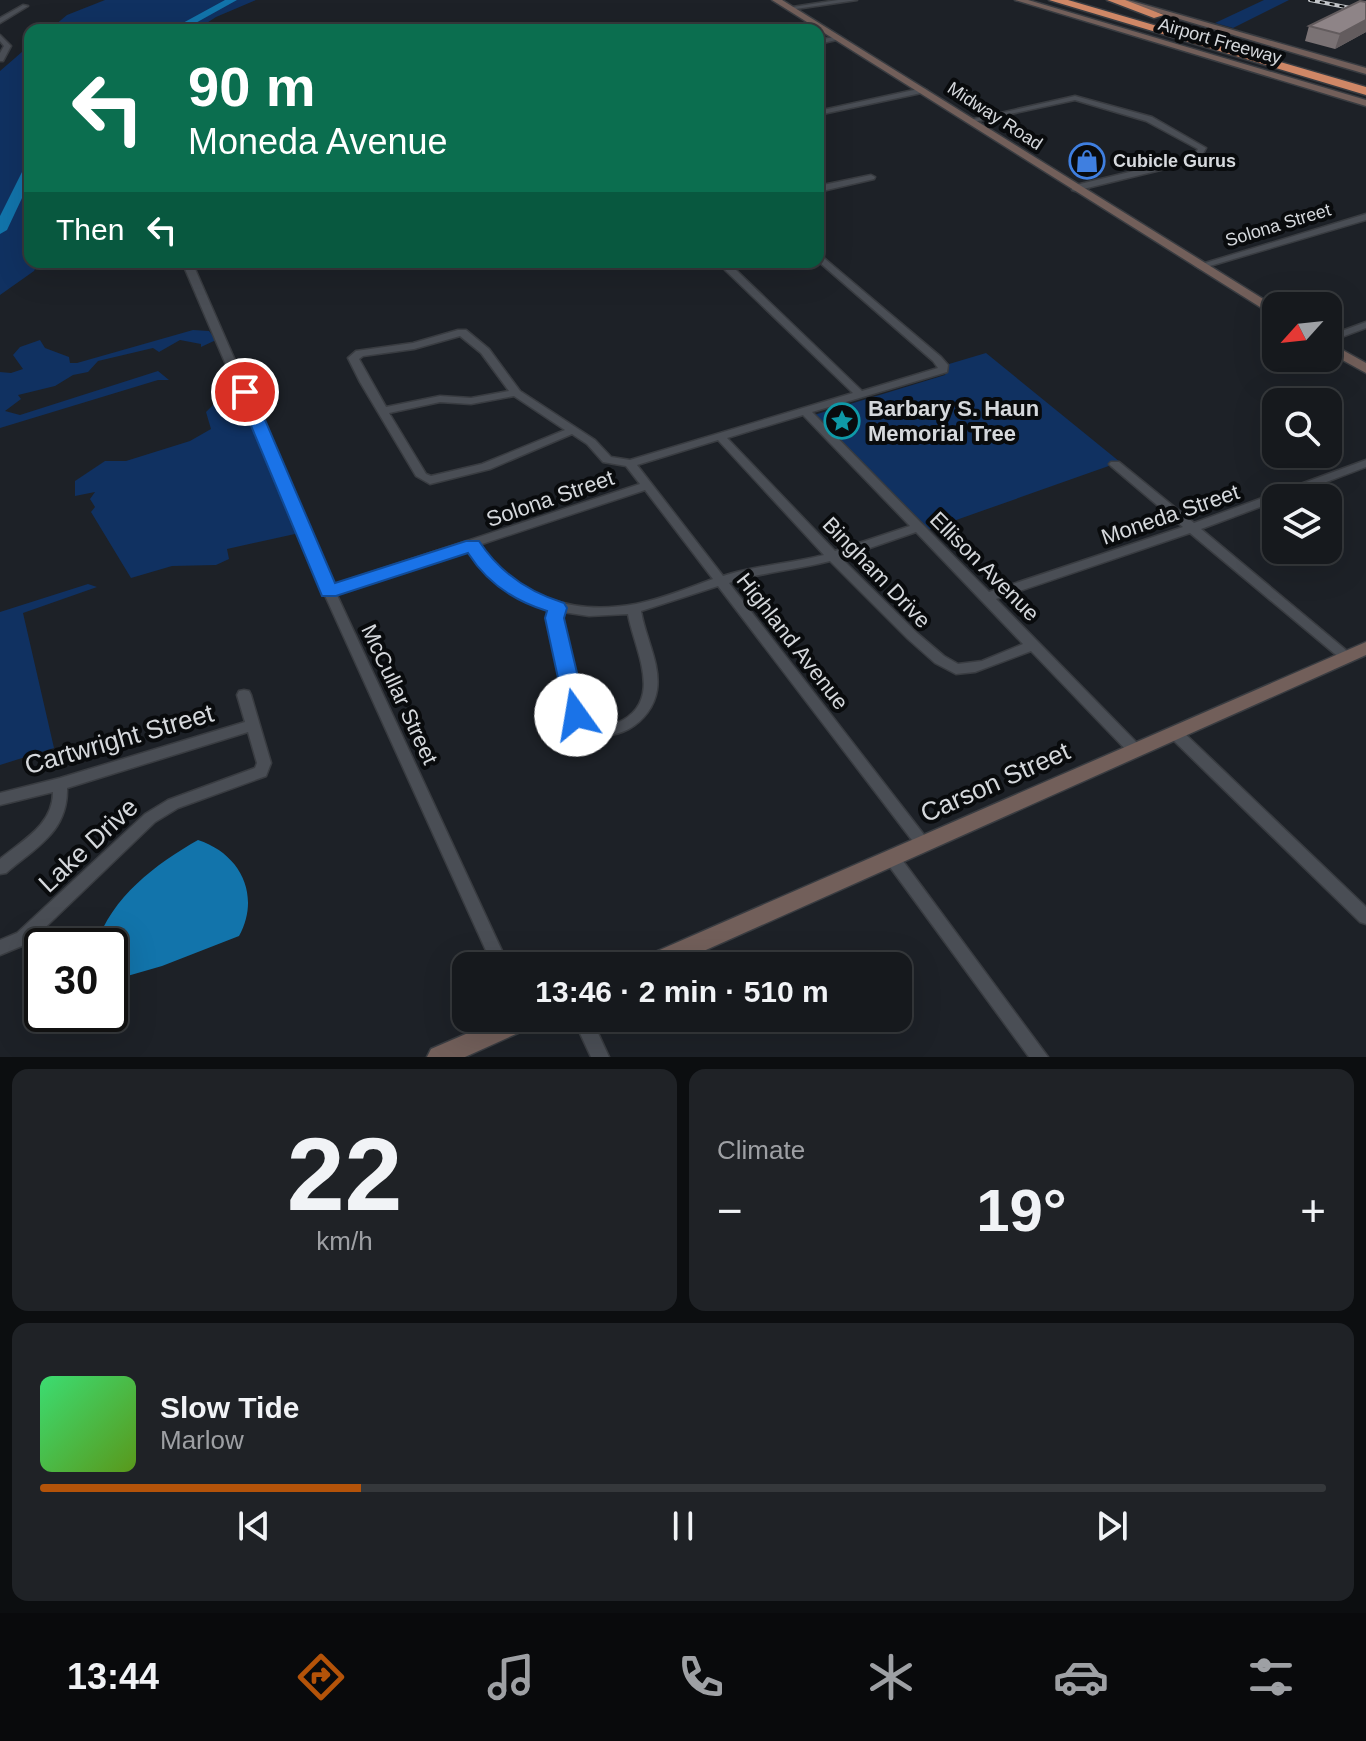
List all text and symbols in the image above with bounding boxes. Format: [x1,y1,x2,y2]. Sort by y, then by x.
street label: Airport Freeway [1156,14,1284,68]
text: 90 m [188,55,316,118]
icon: left [56,56,160,160]
street label: Midway Road [944,78,1046,154]
text: Moneda Avenue [188,121,448,162]
shop icon: Cubicle Gurus [1068,142,1106,180]
place label: Cubicle Gurus [1113,151,1236,171]
street label: Solona Street [1223,199,1333,251]
icon: left [140,208,184,252]
text: Then [56,213,124,246]
north arrow [1262,292,1342,372]
map controls [1262,292,1342,564]
pin [211,358,279,426]
icon: arrive [223,370,267,414]
button: search [1262,388,1342,468]
place label: Barbary S. Haun Memorial Tree [868,396,1039,446]
place icon: Barbary S. Haun Memorial Tree [823,402,861,440]
street label: Solona Street [483,465,617,532]
street label: Moneda Street [1098,479,1242,550]
button: layers [1262,484,1342,564]
street label: Ellison Avenue [925,507,1044,626]
street label: Bingham Drive [818,512,936,633]
street label: Highland Avenue [732,568,854,714]
street label: McCullar Street [356,620,443,768]
position arrow [534,673,618,757]
street label: Cartwright Street [21,697,218,780]
street label: Carson Street [916,735,1075,828]
street label: Lake Drive [32,792,144,898]
speed limit sign: 30 [24,928,128,1032]
text: 13:46 · 2 min · 510 m [535,975,829,1008]
text: 22 [287,1116,402,1232]
text: Climate [717,1135,805,1165]
text: 19° [976,1177,1067,1244]
text: − [717,1186,743,1235]
text: + [1300,1186,1326,1235]
text: km/h [316,1226,373,1256]
text: Slow Tide [160,1391,299,1424]
text: Marlow [160,1425,244,1455]
icon: previous [232,1504,276,1548]
icon: pause [661,1504,705,1548]
icon: next [1090,1504,1134,1548]
icon: directions [293,1649,349,1705]
icon: music [483,1649,539,1705]
icon: phone [673,1649,729,1705]
icon: climate [863,1649,919,1705]
icon: car [1053,1649,1109,1705]
icon: filters [1243,1649,1299,1705]
text: 13:44 [67,1656,159,1697]

